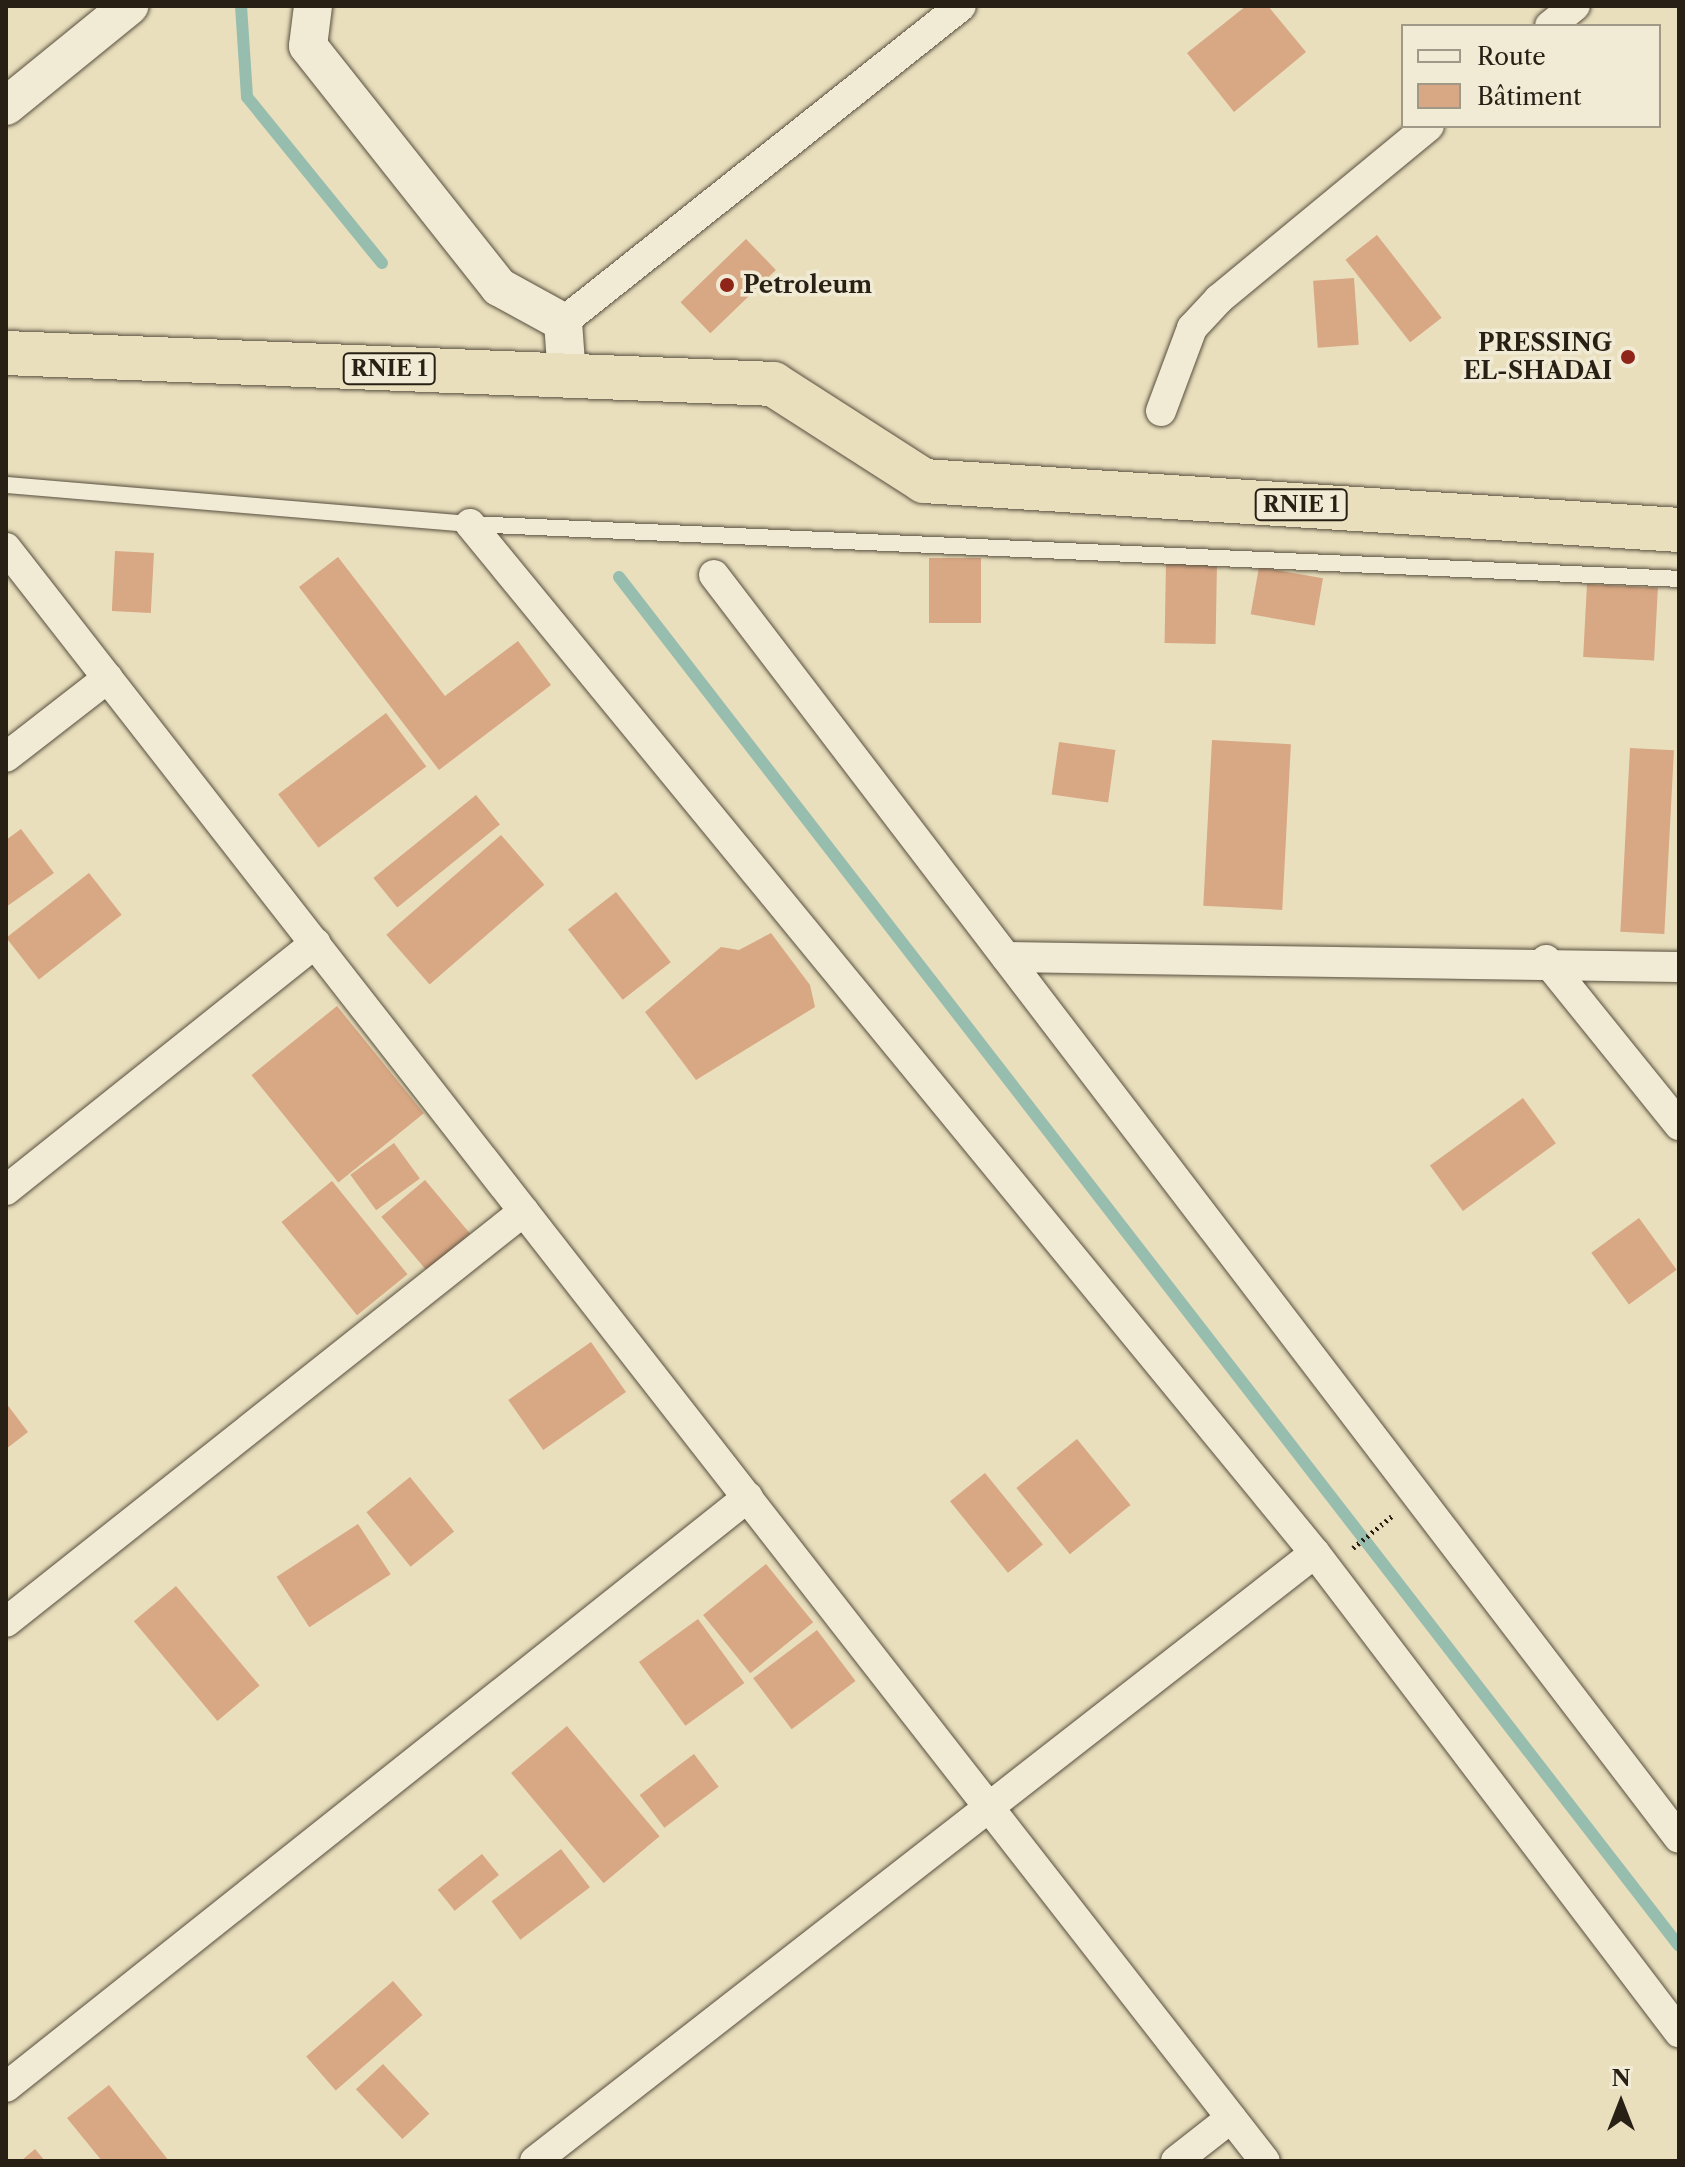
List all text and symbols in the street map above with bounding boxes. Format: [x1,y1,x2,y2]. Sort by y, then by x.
legend [1401,24,1661,128]
text: Route [1477,42,1546,71]
text: Bâtiment [1477,82,1582,111]
place label: Petroleum [743,271,872,299]
marker: Petroleum [718,276,736,294]
place label: PRESSING EL-SHADAI [1463,329,1612,385]
marker: PRESSING EL-SHADAI [1619,348,1637,366]
road number: RNIE 1 [341,351,437,387]
road number: RNIE 1 [1253,487,1349,523]
north arrow [1581,2063,1661,2143]
text: N [1611,2065,1631,2092]

